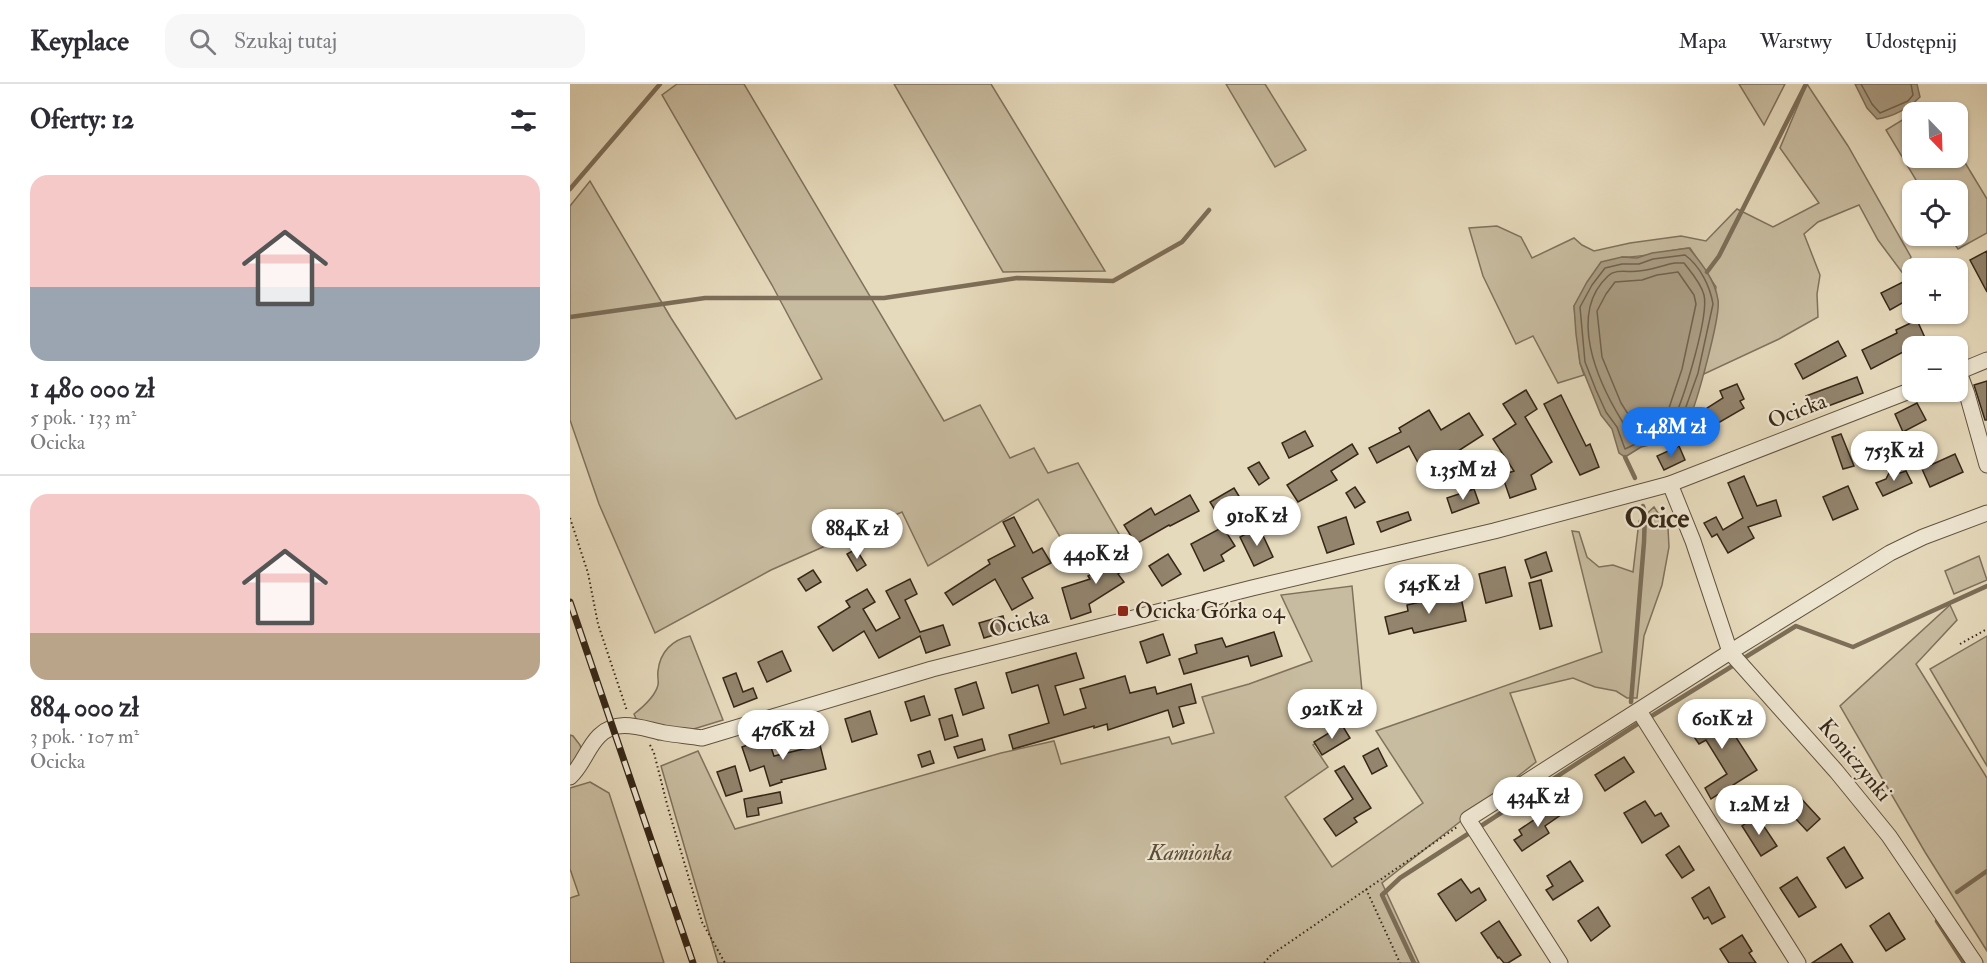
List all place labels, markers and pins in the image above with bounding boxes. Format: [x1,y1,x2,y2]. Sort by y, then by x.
pin: 1.48M zł [1609,407,1733,458]
pin: 753K zł [1839,431,1949,482]
pin: 1.35M zł [1401,450,1525,501]
pin: 910K zł [1202,496,1312,547]
pin: 884K zł [802,509,912,560]
pin: 440K zł [1041,534,1151,585]
pin: 545K zł [1374,564,1484,615]
place label: Ocicka Górka 04 [1135,597,1286,625]
marker: Ocicka Górka 04 [1116,604,1130,618]
pin: 921K zł [1277,689,1387,740]
pin: 601K zł [1667,699,1777,750]
pin: 476K zł [728,710,838,761]
pin: 434K zł [1483,777,1593,828]
pin: 1.2M zł [1704,785,1814,836]

